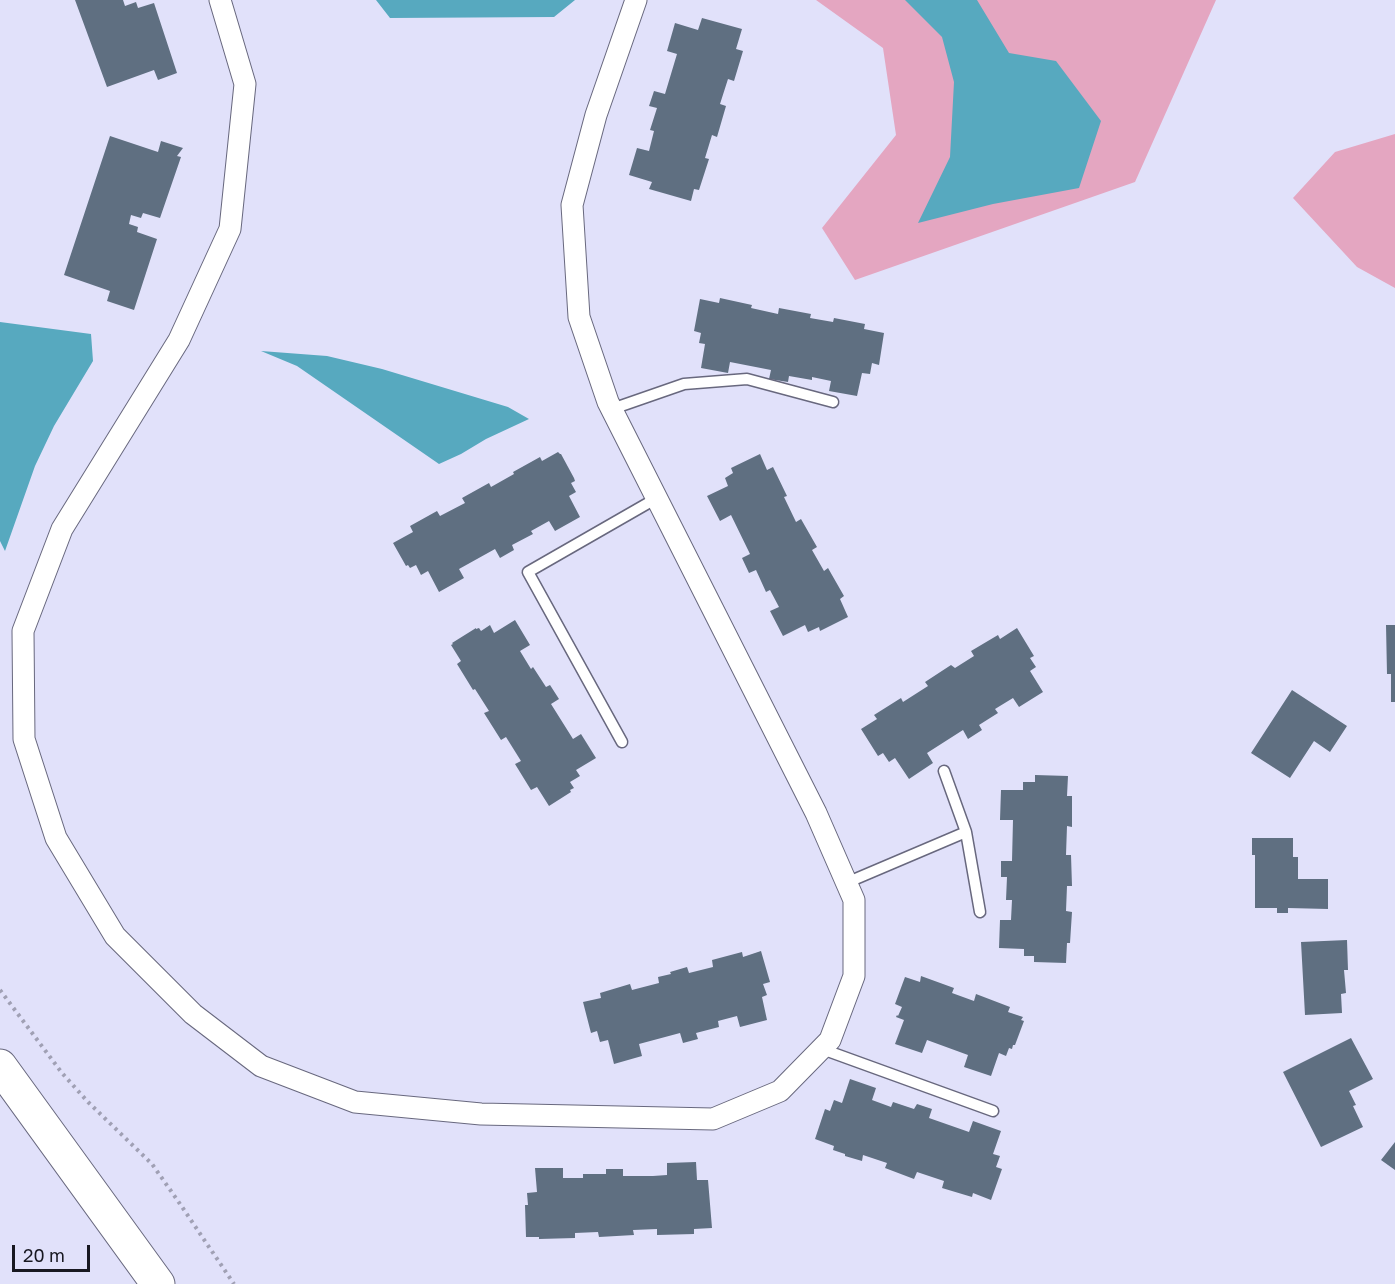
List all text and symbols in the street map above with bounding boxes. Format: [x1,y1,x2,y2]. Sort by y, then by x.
scale bar [15,1233,93,1271]
text: 20 m [23,1244,65,1266]

